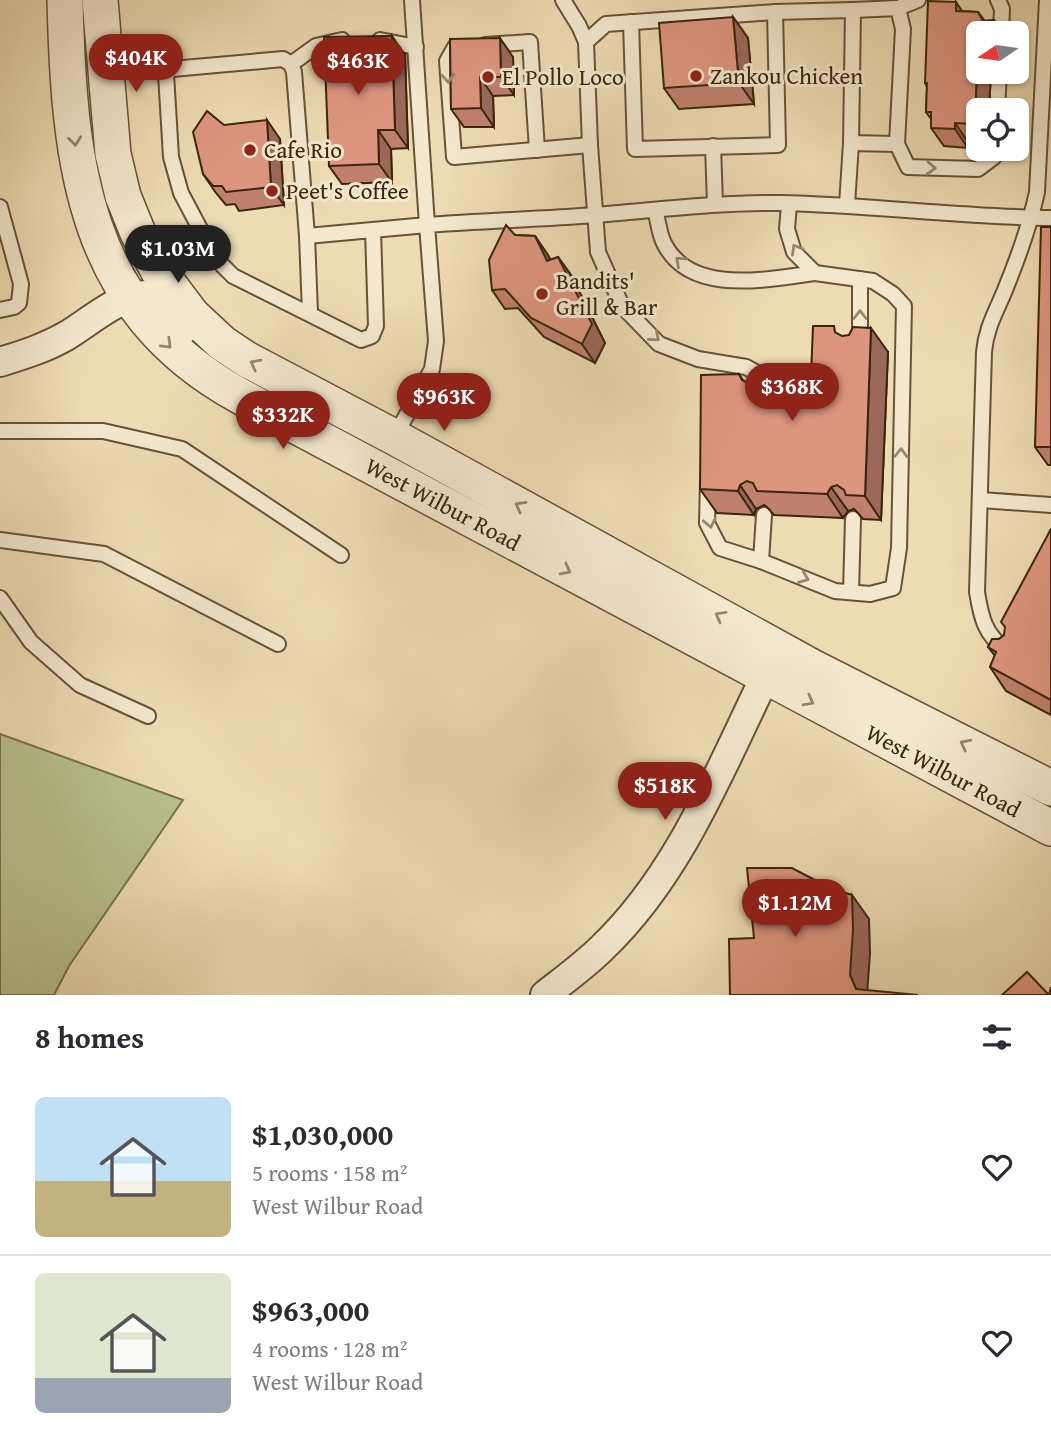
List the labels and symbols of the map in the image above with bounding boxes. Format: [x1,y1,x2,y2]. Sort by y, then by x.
north arrow [966,21,1029,84]
pin: $404K [87,34,185,94]
pin: $463K [309,38,407,97]
place label: Zankou Chicken [710,59,863,92]
place label: El Pollo Loco [502,60,624,93]
marker: Zankou Chicken [688,68,704,84]
marker: El Pollo Loco [480,69,496,85]
one-way arrow [441,72,456,83]
place label: Cafe Rio [264,133,342,166]
one-way arrow [67,136,82,147]
marker: Cafe Rio [242,142,258,158]
one-way arrow [925,160,936,175]
place label: Peet's Coffee [286,174,409,207]
marker: Peet's Coffee [264,183,280,199]
pin: $1.03M [121,226,235,285]
one-way arrow [791,244,804,257]
one-way arrow [675,257,688,269]
place label: Bandits' Grill & Bar [556,264,658,323]
marker: Bandits' Grill & Bar [534,286,550,302]
one-way arrow [852,309,868,319]
one-way arrow [646,329,659,341]
one-way arrow [159,336,172,349]
one-way arrow [250,358,263,372]
pin: $368K [743,364,841,423]
pin: $963K [395,374,493,433]
pin: $332K [234,392,332,451]
one-way arrow [893,447,909,458]
street label: West Wilbur Road [360,449,527,559]
one-way arrow [515,501,528,515]
one-way arrow [701,517,716,529]
one-way arrow [559,562,571,575]
one-way arrow [798,570,810,584]
one-way arrow [715,610,727,624]
one-way arrow [802,693,815,706]
street label: West Wilbur Road [860,715,1028,825]
one-way arrow [960,739,972,753]
pin: $518K [616,762,714,822]
pin: $1.12M [738,880,852,939]

